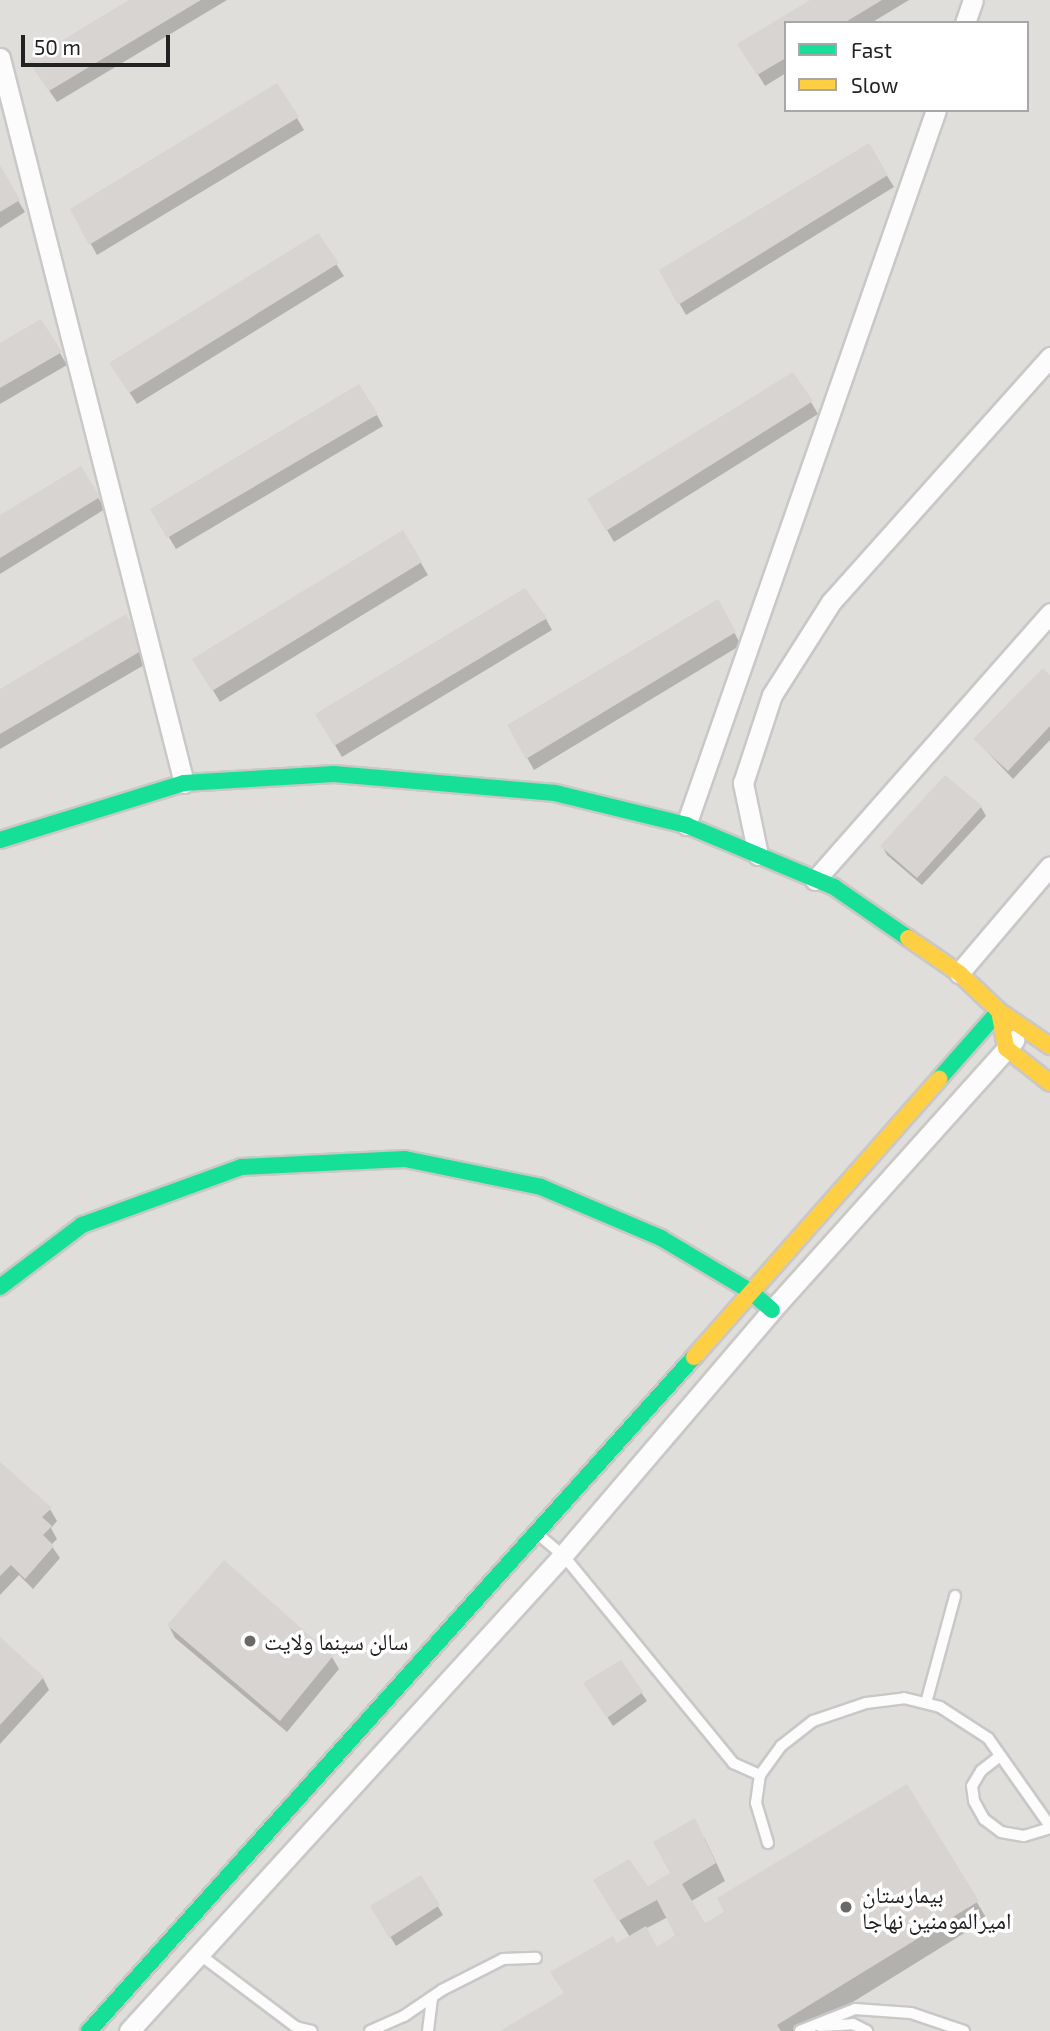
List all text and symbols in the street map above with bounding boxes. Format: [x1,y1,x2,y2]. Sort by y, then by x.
scale bar [24,21,173,65]
legend [784,21,1029,112]
text: 50 m [34,34,81,59]
text: Fast [851,37,892,62]
text: Slow [851,72,898,97]
place label: سالن سینما ولایت [264,1627,408,1655]
marker: سالن سینما ولایت [242,1633,258,1649]
place label: بیمارستان امیرالمومنین نهاجا [862,1880,1012,1934]
marker: بیمارستان امیرالمومنین نهاجا [836,1897,856,1917]

